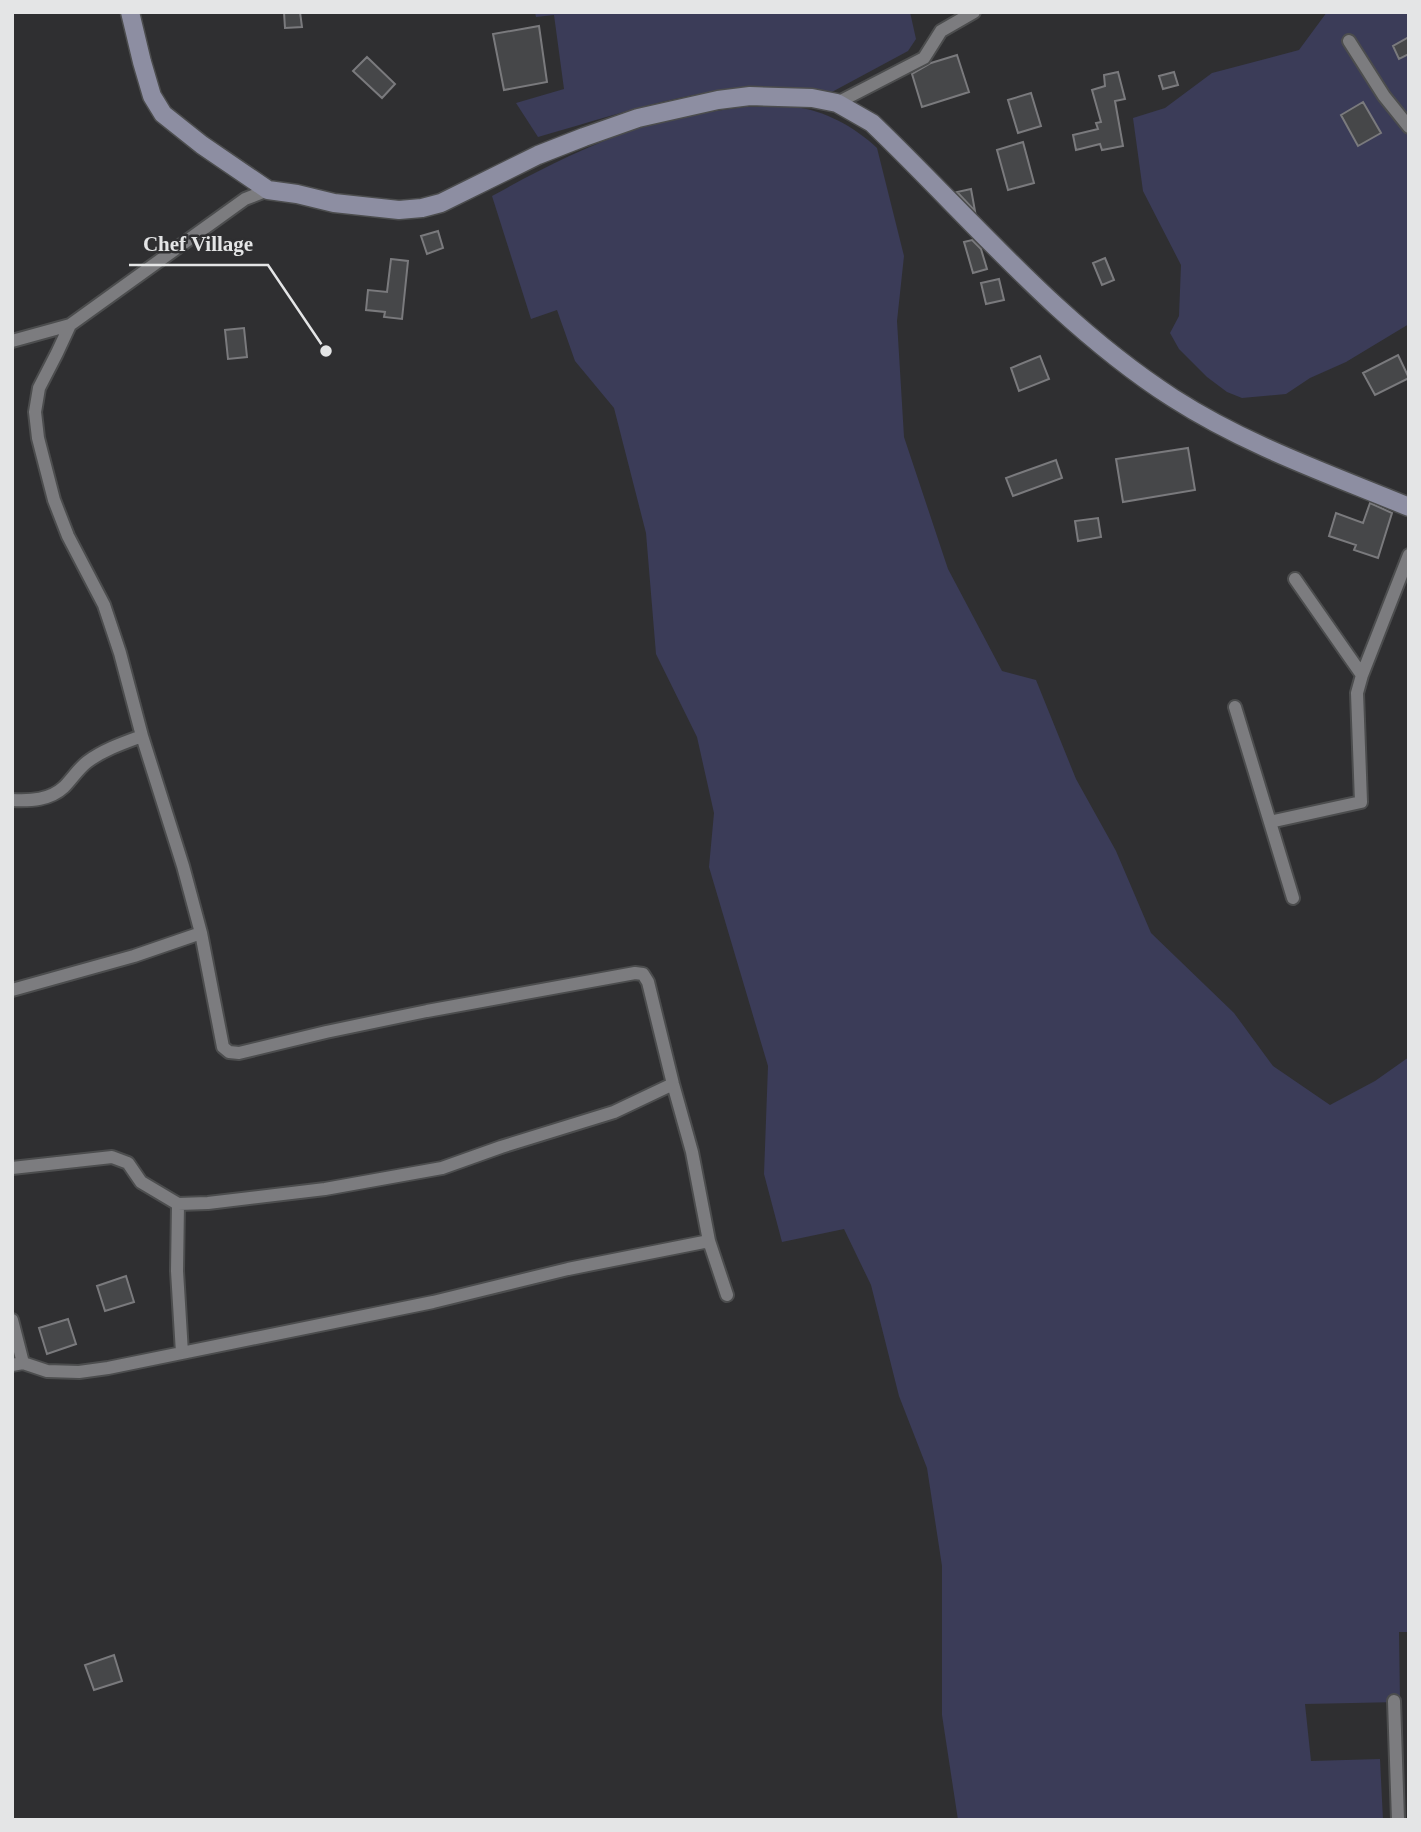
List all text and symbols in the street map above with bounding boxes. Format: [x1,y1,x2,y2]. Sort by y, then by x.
callout: Chef Village [129,223,268,265]
text: Chef Village [143,232,253,256]

